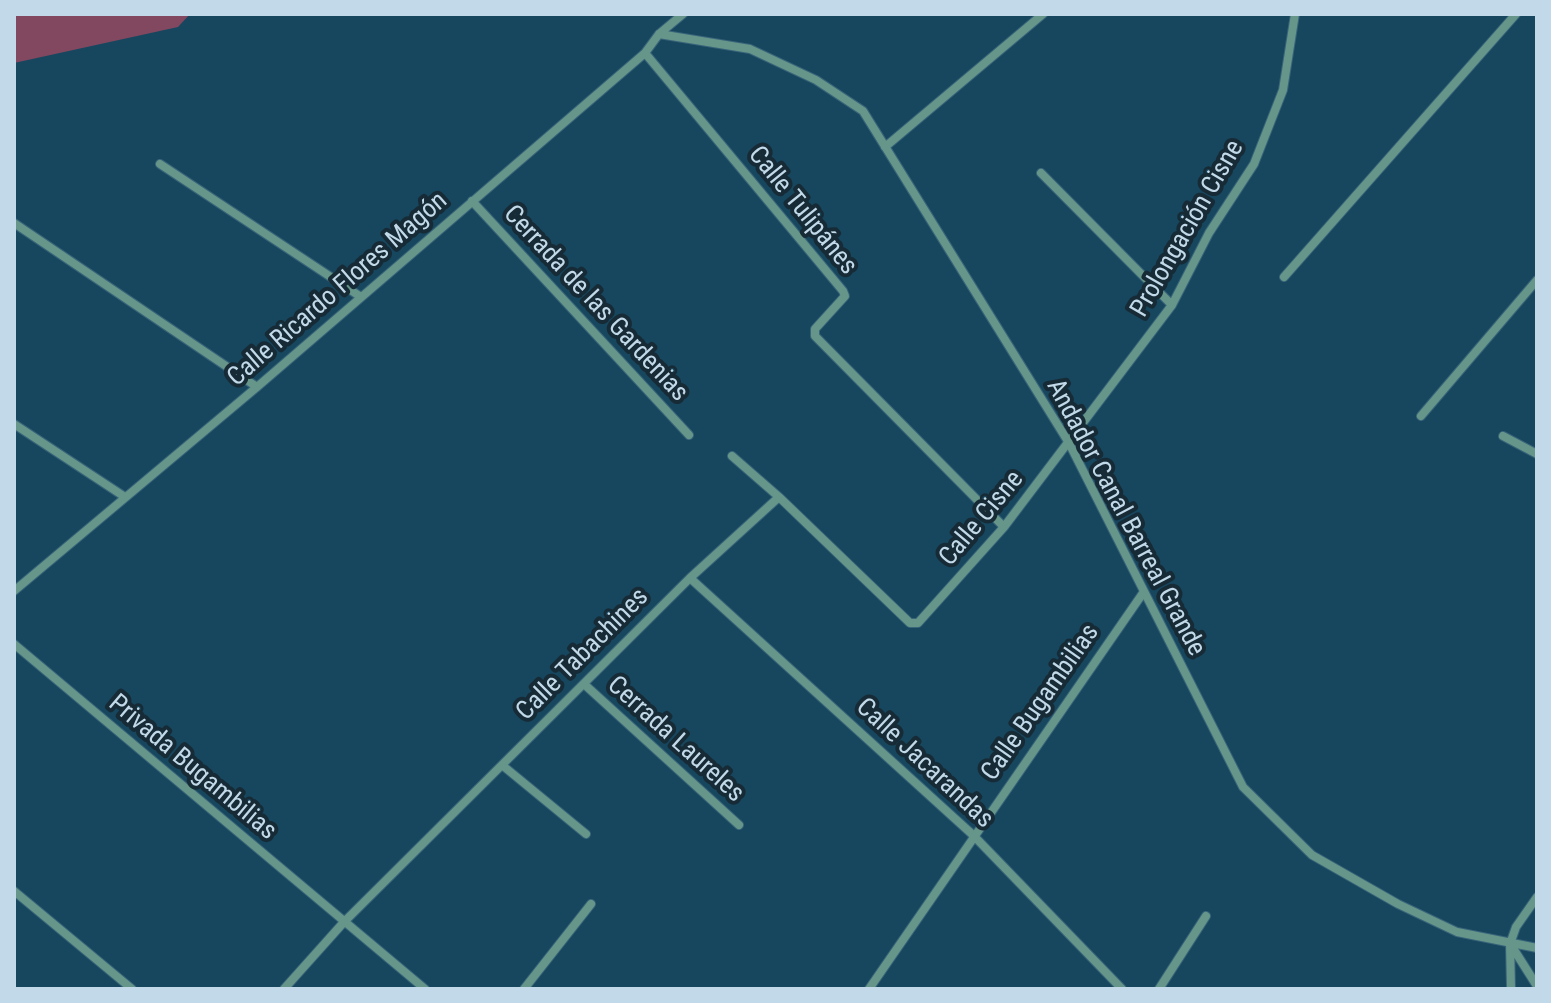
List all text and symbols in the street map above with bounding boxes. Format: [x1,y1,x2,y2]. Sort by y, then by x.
street label: Prolongación Cisne [1125,135,1251,323]
street label: Calle Tulipánes [741,141,863,281]
street label: Calle Ricardo Flores Magón [222,186,454,394]
street label: Cerrada de las Gardenias [496,199,694,409]
street label: Andador Canal Barreal Grande [1039,374,1211,662]
street label: Calle Cisne [933,465,1031,573]
street label: Calle Tabachines [510,582,656,728]
street label: Calle Bugambilias [975,619,1107,787]
street label: Cerrada Laureles [600,670,750,810]
street label: Privada Bugambilias [102,689,282,847]
street label: Calle Jacarandas [849,692,999,836]

